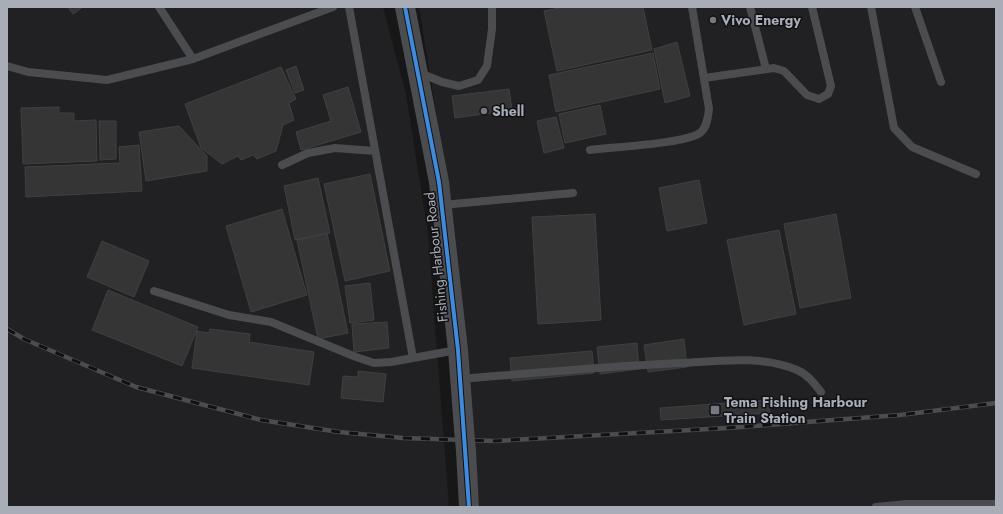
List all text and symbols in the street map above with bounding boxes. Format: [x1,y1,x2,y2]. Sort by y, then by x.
place label: Vivo Energy [720,10,801,30]
marker: Vivo Energy [708,15,718,25]
place label: Shell [492,101,524,121]
marker: Shell [479,106,489,116]
street label: Fishing Harbour Road [419,191,453,323]
place label: Tema Fishing Harbour Train Station [724,392,868,428]
marker: Tema Fishing Harbour Train Station [709,404,721,416]

